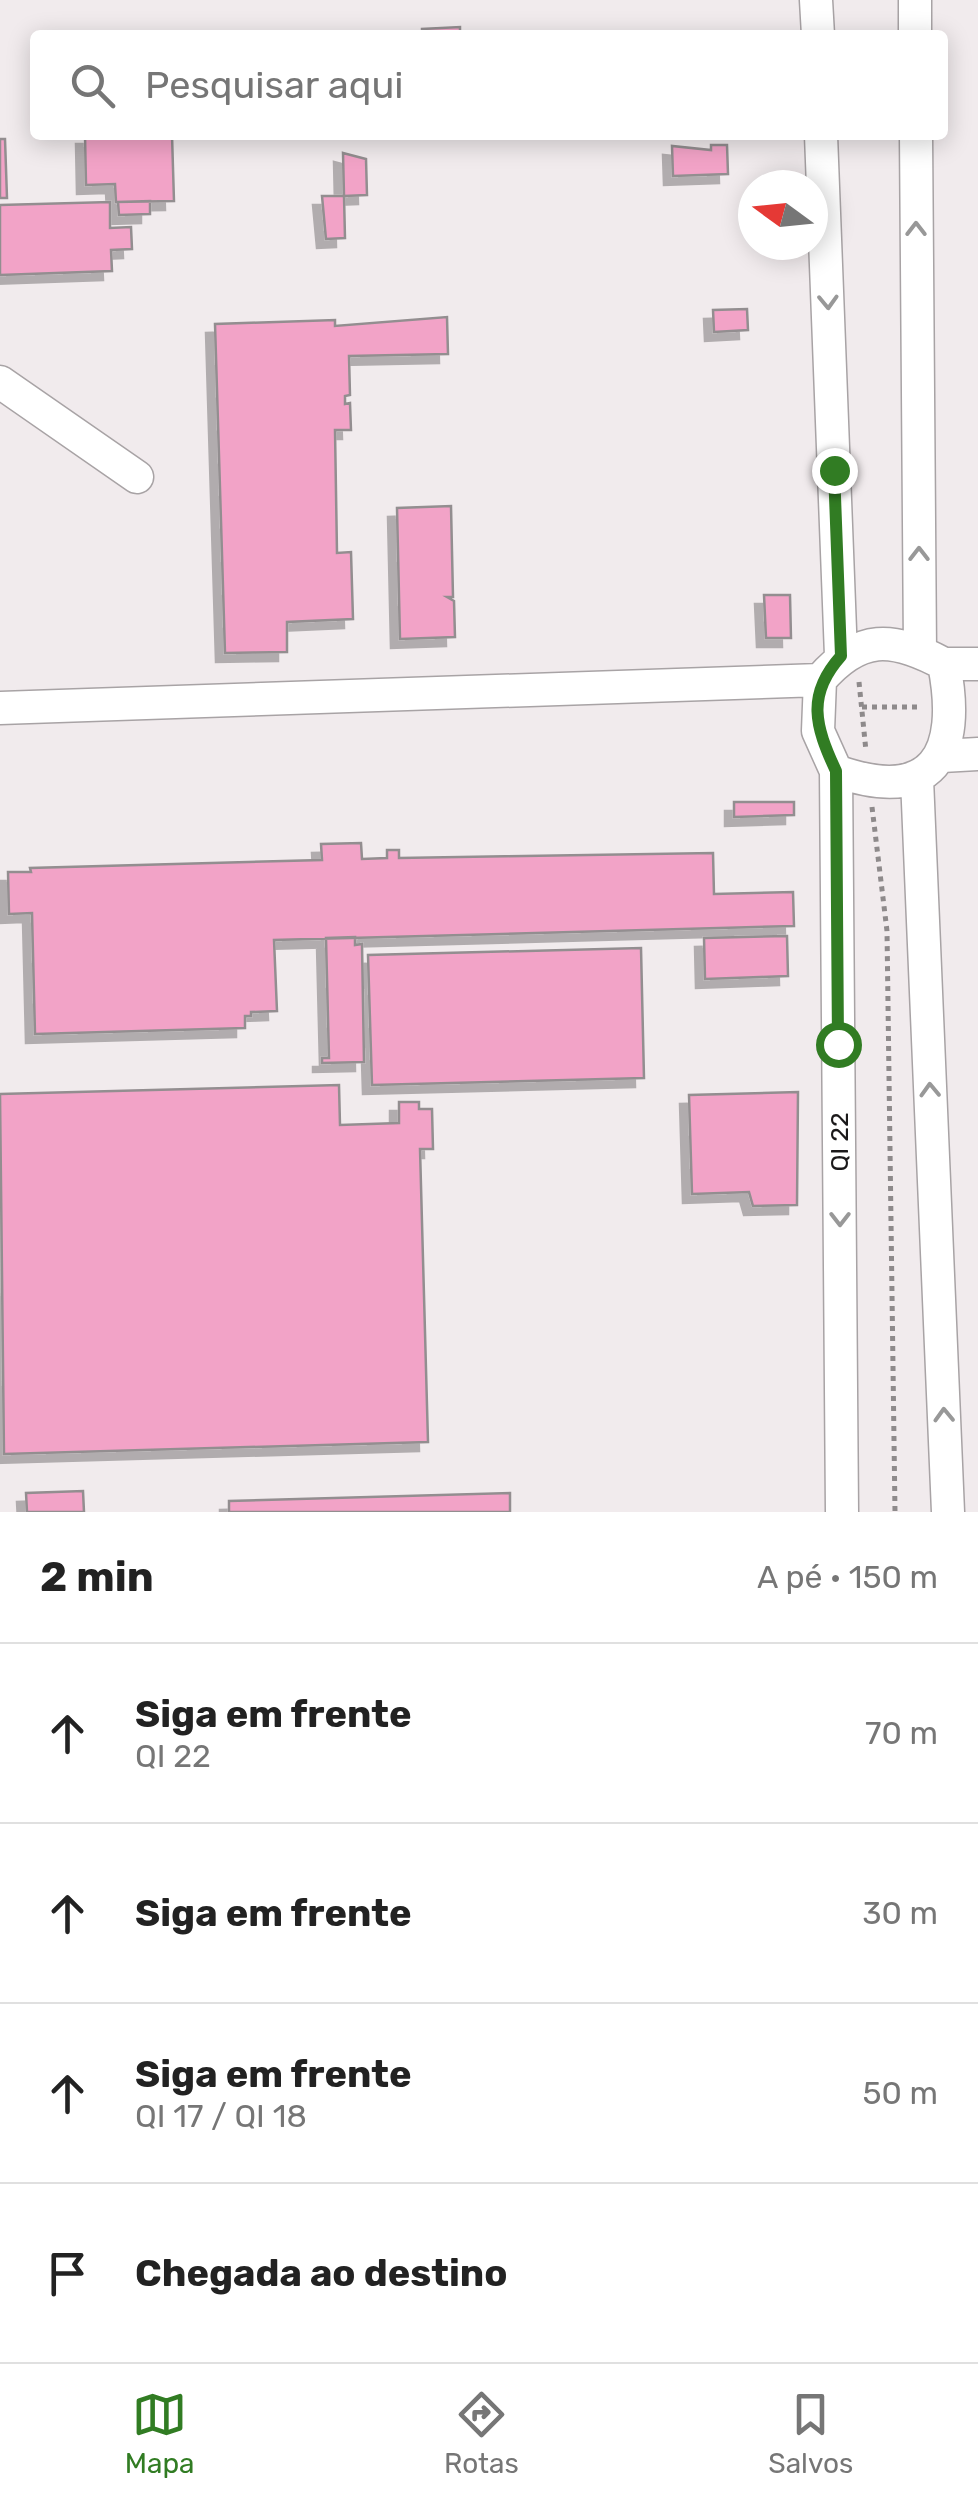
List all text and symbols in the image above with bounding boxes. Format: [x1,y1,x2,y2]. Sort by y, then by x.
search box [30,30,948,140]
icon: search [65,58,120,113]
text: Pesquisar aqui [145,62,403,108]
north arrow [738,170,828,260]
one-way arrow [906,220,927,236]
one-way arrow [817,295,838,311]
route end [812,448,858,494]
one-way arrow [908,545,930,560]
route start [816,1022,862,1068]
one-way arrow [920,1081,941,1097]
street label: QI 22 [825,1112,854,1172]
one-way arrow [829,1211,850,1227]
one-way arrow [933,1406,954,1422]
text: 2 min [40,1552,154,1602]
text: A pé · 150 m [757,1558,938,1596]
text: Siga em frente [135,1691,412,1737]
icon: ahead [40,1706,95,1761]
text: 70 m [865,1714,938,1752]
text: QI 22 [135,1737,211,1775]
icon: ahead [40,1886,95,1941]
text: Siga em frente [135,1890,412,1936]
text: 30 m [862,1894,938,1932]
text: Siga em frente [135,2051,412,2097]
icon: ahead [40,2066,95,2121]
text: 50 m [862,2074,938,2112]
text: QI 17 / QI 18 [135,2097,307,2135]
icon: arrive [40,2246,95,2301]
text: Chegada ao destino [135,2250,507,2296]
tab: Mapa [125,2387,195,2480]
tab: Rotas [444,2387,519,2480]
tab: Salvos [768,2387,853,2480]

